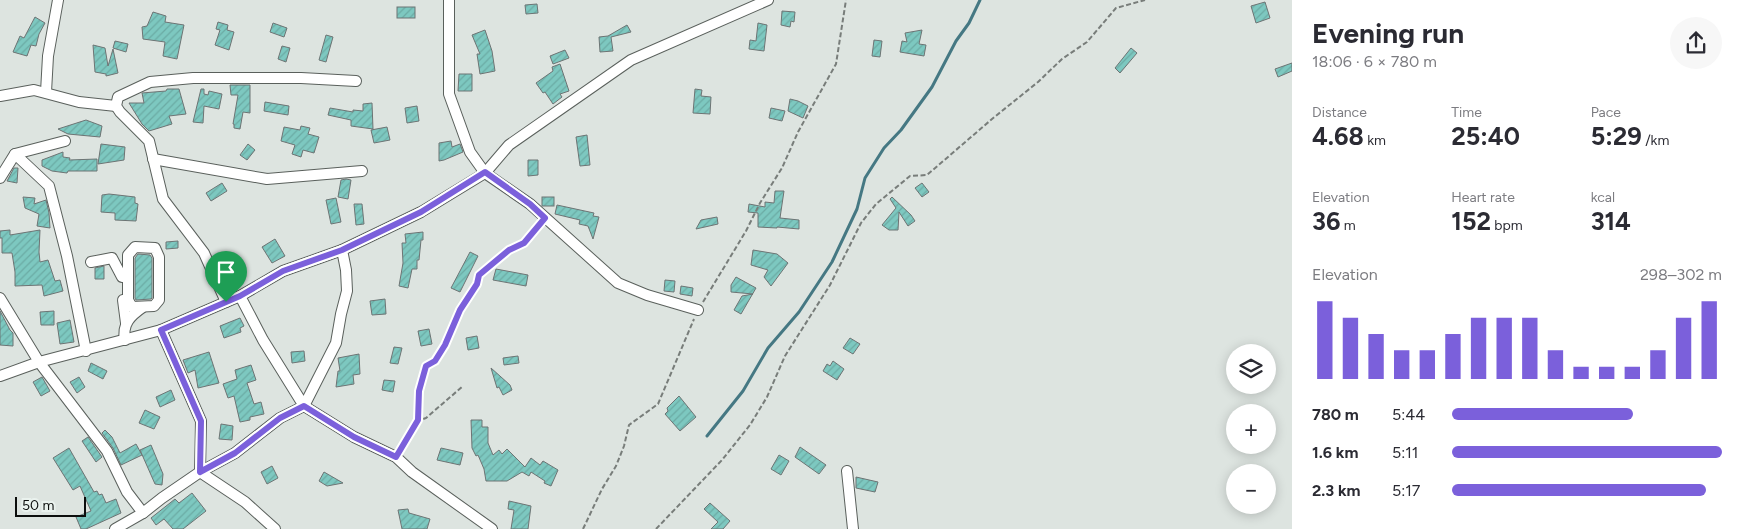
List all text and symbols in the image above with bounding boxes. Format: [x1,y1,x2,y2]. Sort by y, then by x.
text: Evening run [1312,16,1464,50]
button: share [1670,17,1722,69]
text: 18:06 · 6 × 780 m [1312,52,1437,71]
text: Distance [1312,104,1367,121]
text: Time [1451,104,1482,121]
text: Pace [1591,104,1621,121]
text: 4.68 [1312,121,1364,151]
text: 25:40 [1451,121,1520,151]
text: 5:29 [1591,121,1642,151]
text: km [1364,132,1386,149]
text: /km [1642,132,1669,149]
text: Elevation [1312,189,1370,206]
text: Heart rate [1451,189,1515,206]
text: kcal [1591,189,1615,206]
text: 36 [1312,206,1340,236]
text: 152 [1451,206,1491,236]
text: 314 [1591,206,1631,236]
text: m [1340,217,1356,234]
text: bpm [1491,217,1523,234]
pin [205,251,247,302]
icon: arrive [212,258,240,286]
text: Elevation [1312,265,1378,284]
text: 298–302 m [1640,265,1722,284]
map controls [1226,344,1276,514]
button: layers [1226,344,1276,394]
button: + [1226,404,1276,454]
text: 780 m [1312,405,1359,424]
text: 5:44 [1392,405,1425,424]
text: 1.6 km [1312,443,1358,462]
text: 5:11 [1392,443,1418,462]
button: − [1226,464,1276,514]
text: 2.3 km [1312,481,1361,500]
text: 5:17 [1392,481,1420,500]
scale bar [15,494,86,517]
text: 50 m [22,497,54,514]

